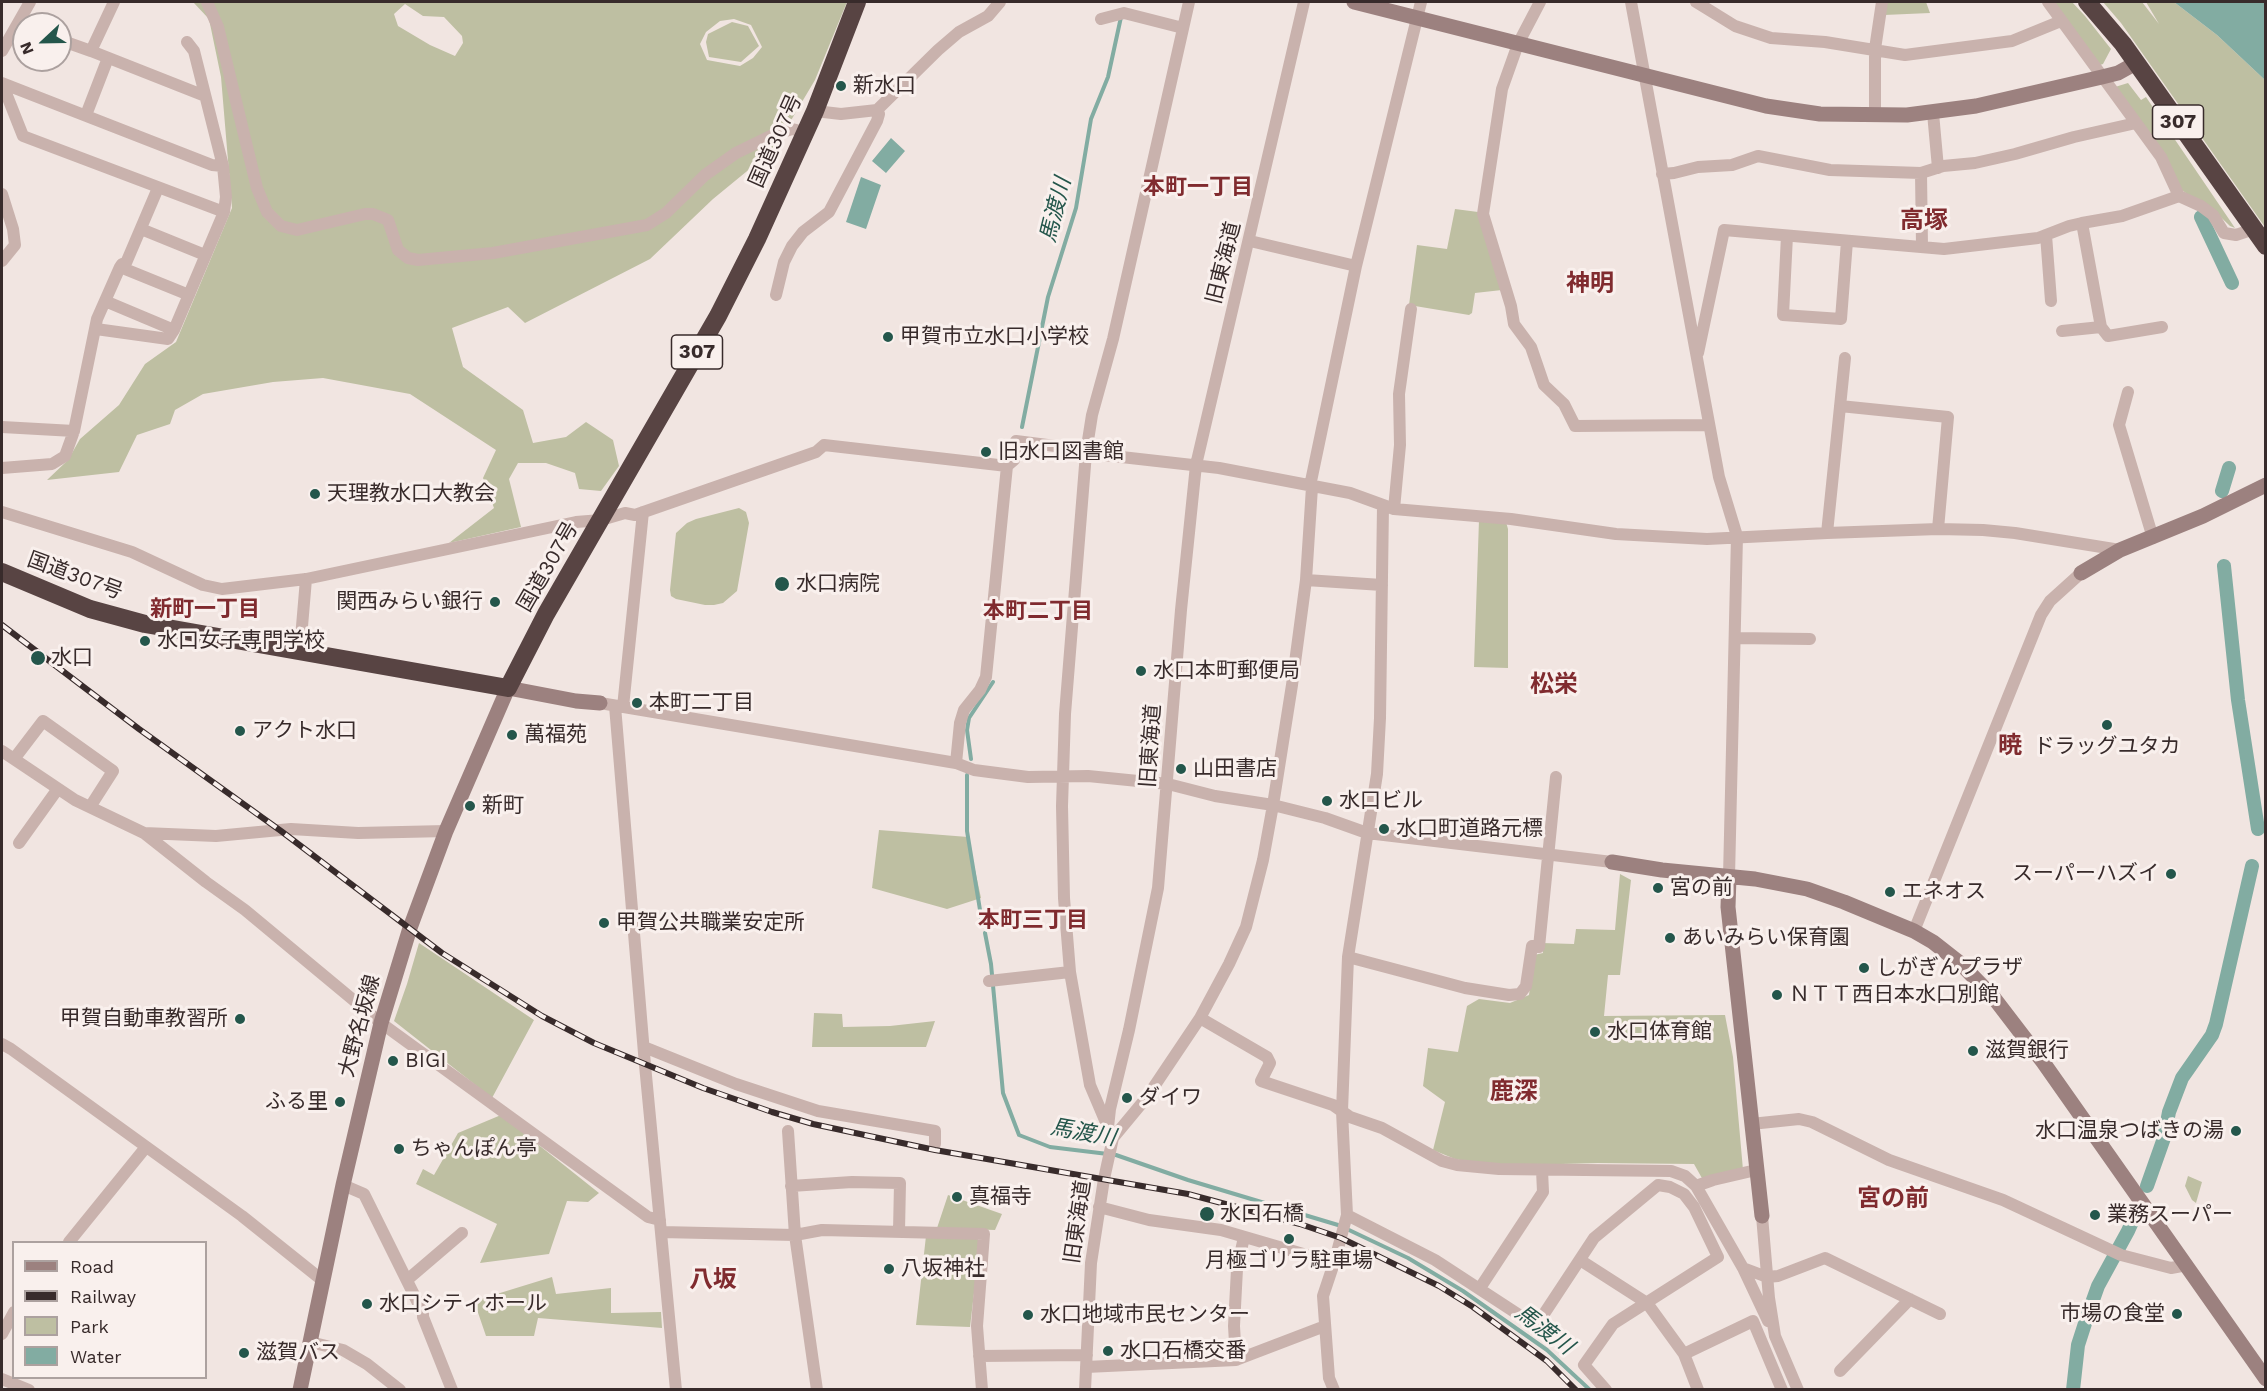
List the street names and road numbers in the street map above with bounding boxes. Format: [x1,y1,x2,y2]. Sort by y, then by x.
street label: 国道307号 [744,90,808,192]
road number: 307 [2152,105,2204,139]
street label: 旧東海道 [1202,219,1246,307]
road number: 307 [672,335,722,369]
street label: 国道307号 [512,518,584,616]
street label: 国道307号 [24,547,126,605]
street label: 旧東海道 [1136,703,1166,789]
street label: 大野名坂線 [334,972,386,1080]
street label: 旧東海道 [1060,1179,1096,1265]

